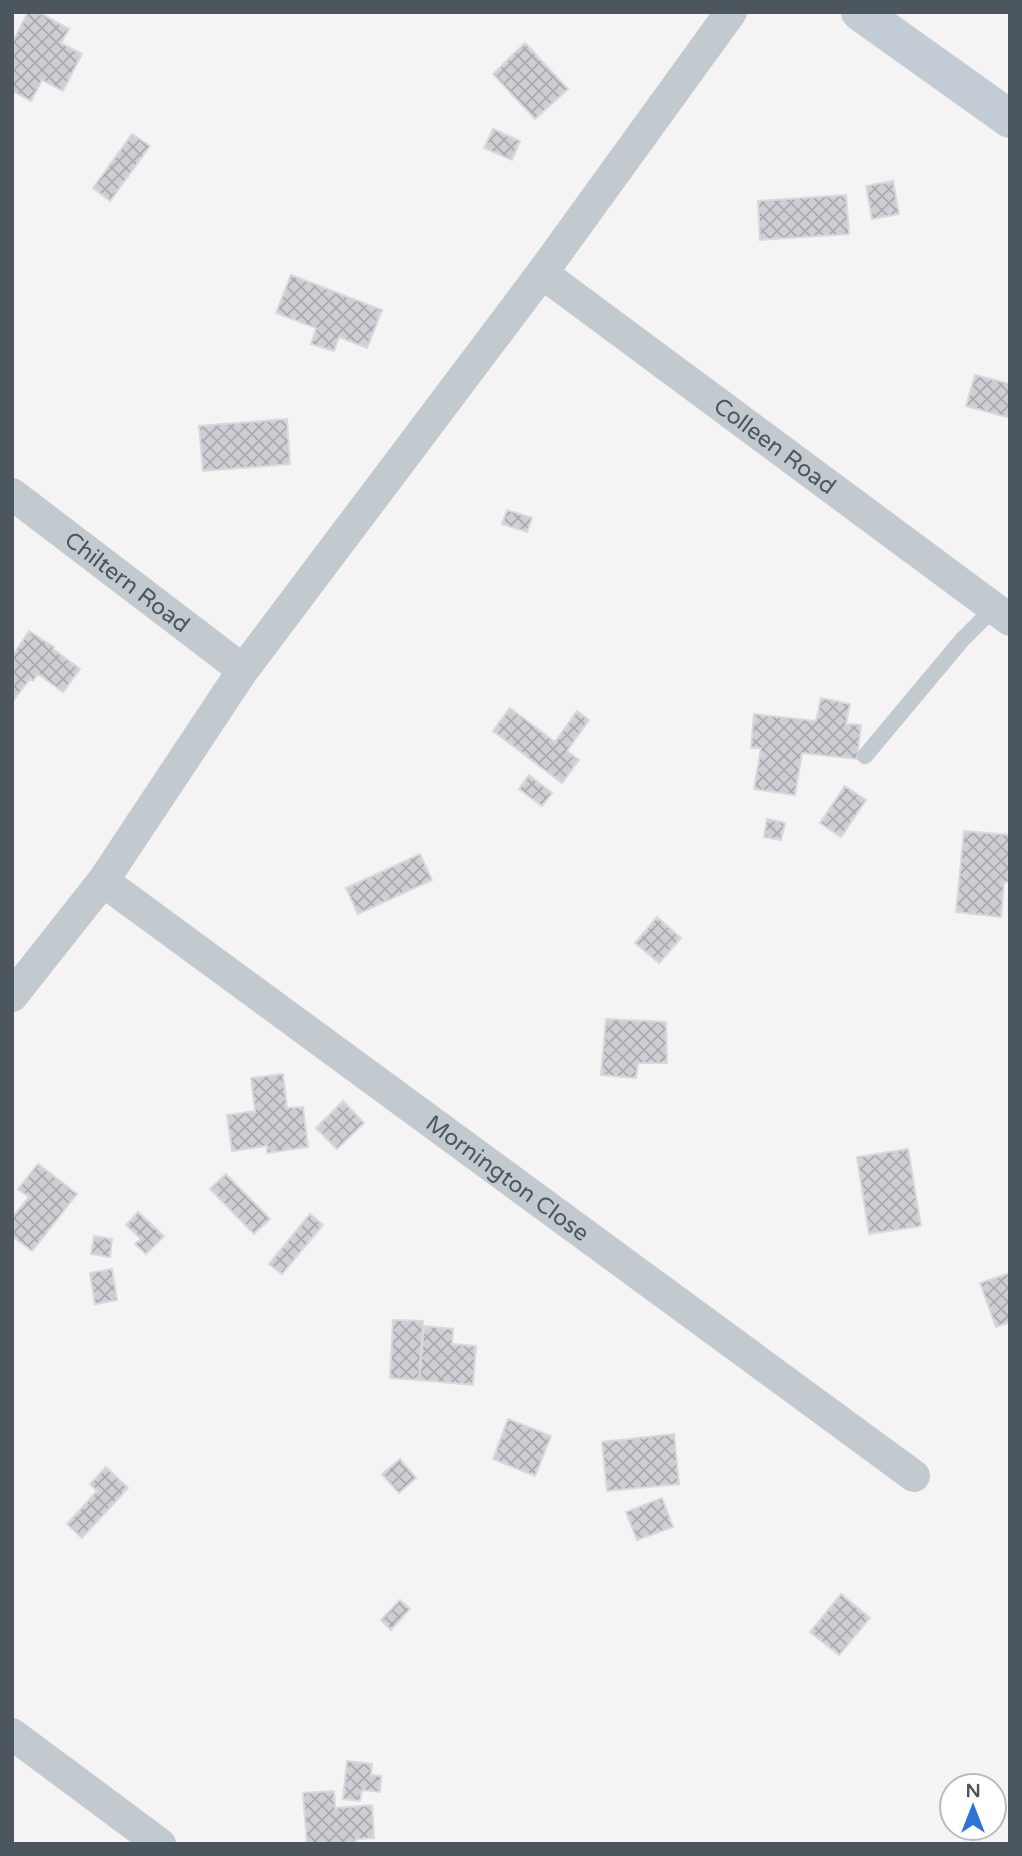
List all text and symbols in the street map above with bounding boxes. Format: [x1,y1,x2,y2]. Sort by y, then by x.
street label: Colleen Road [708,392,841,501]
street label: Chiltern Road [59,526,195,639]
street label: Mornington Close [420,1110,594,1248]
north arrow [938,1772,1008,1842]
text: N [965,1780,981,1802]

